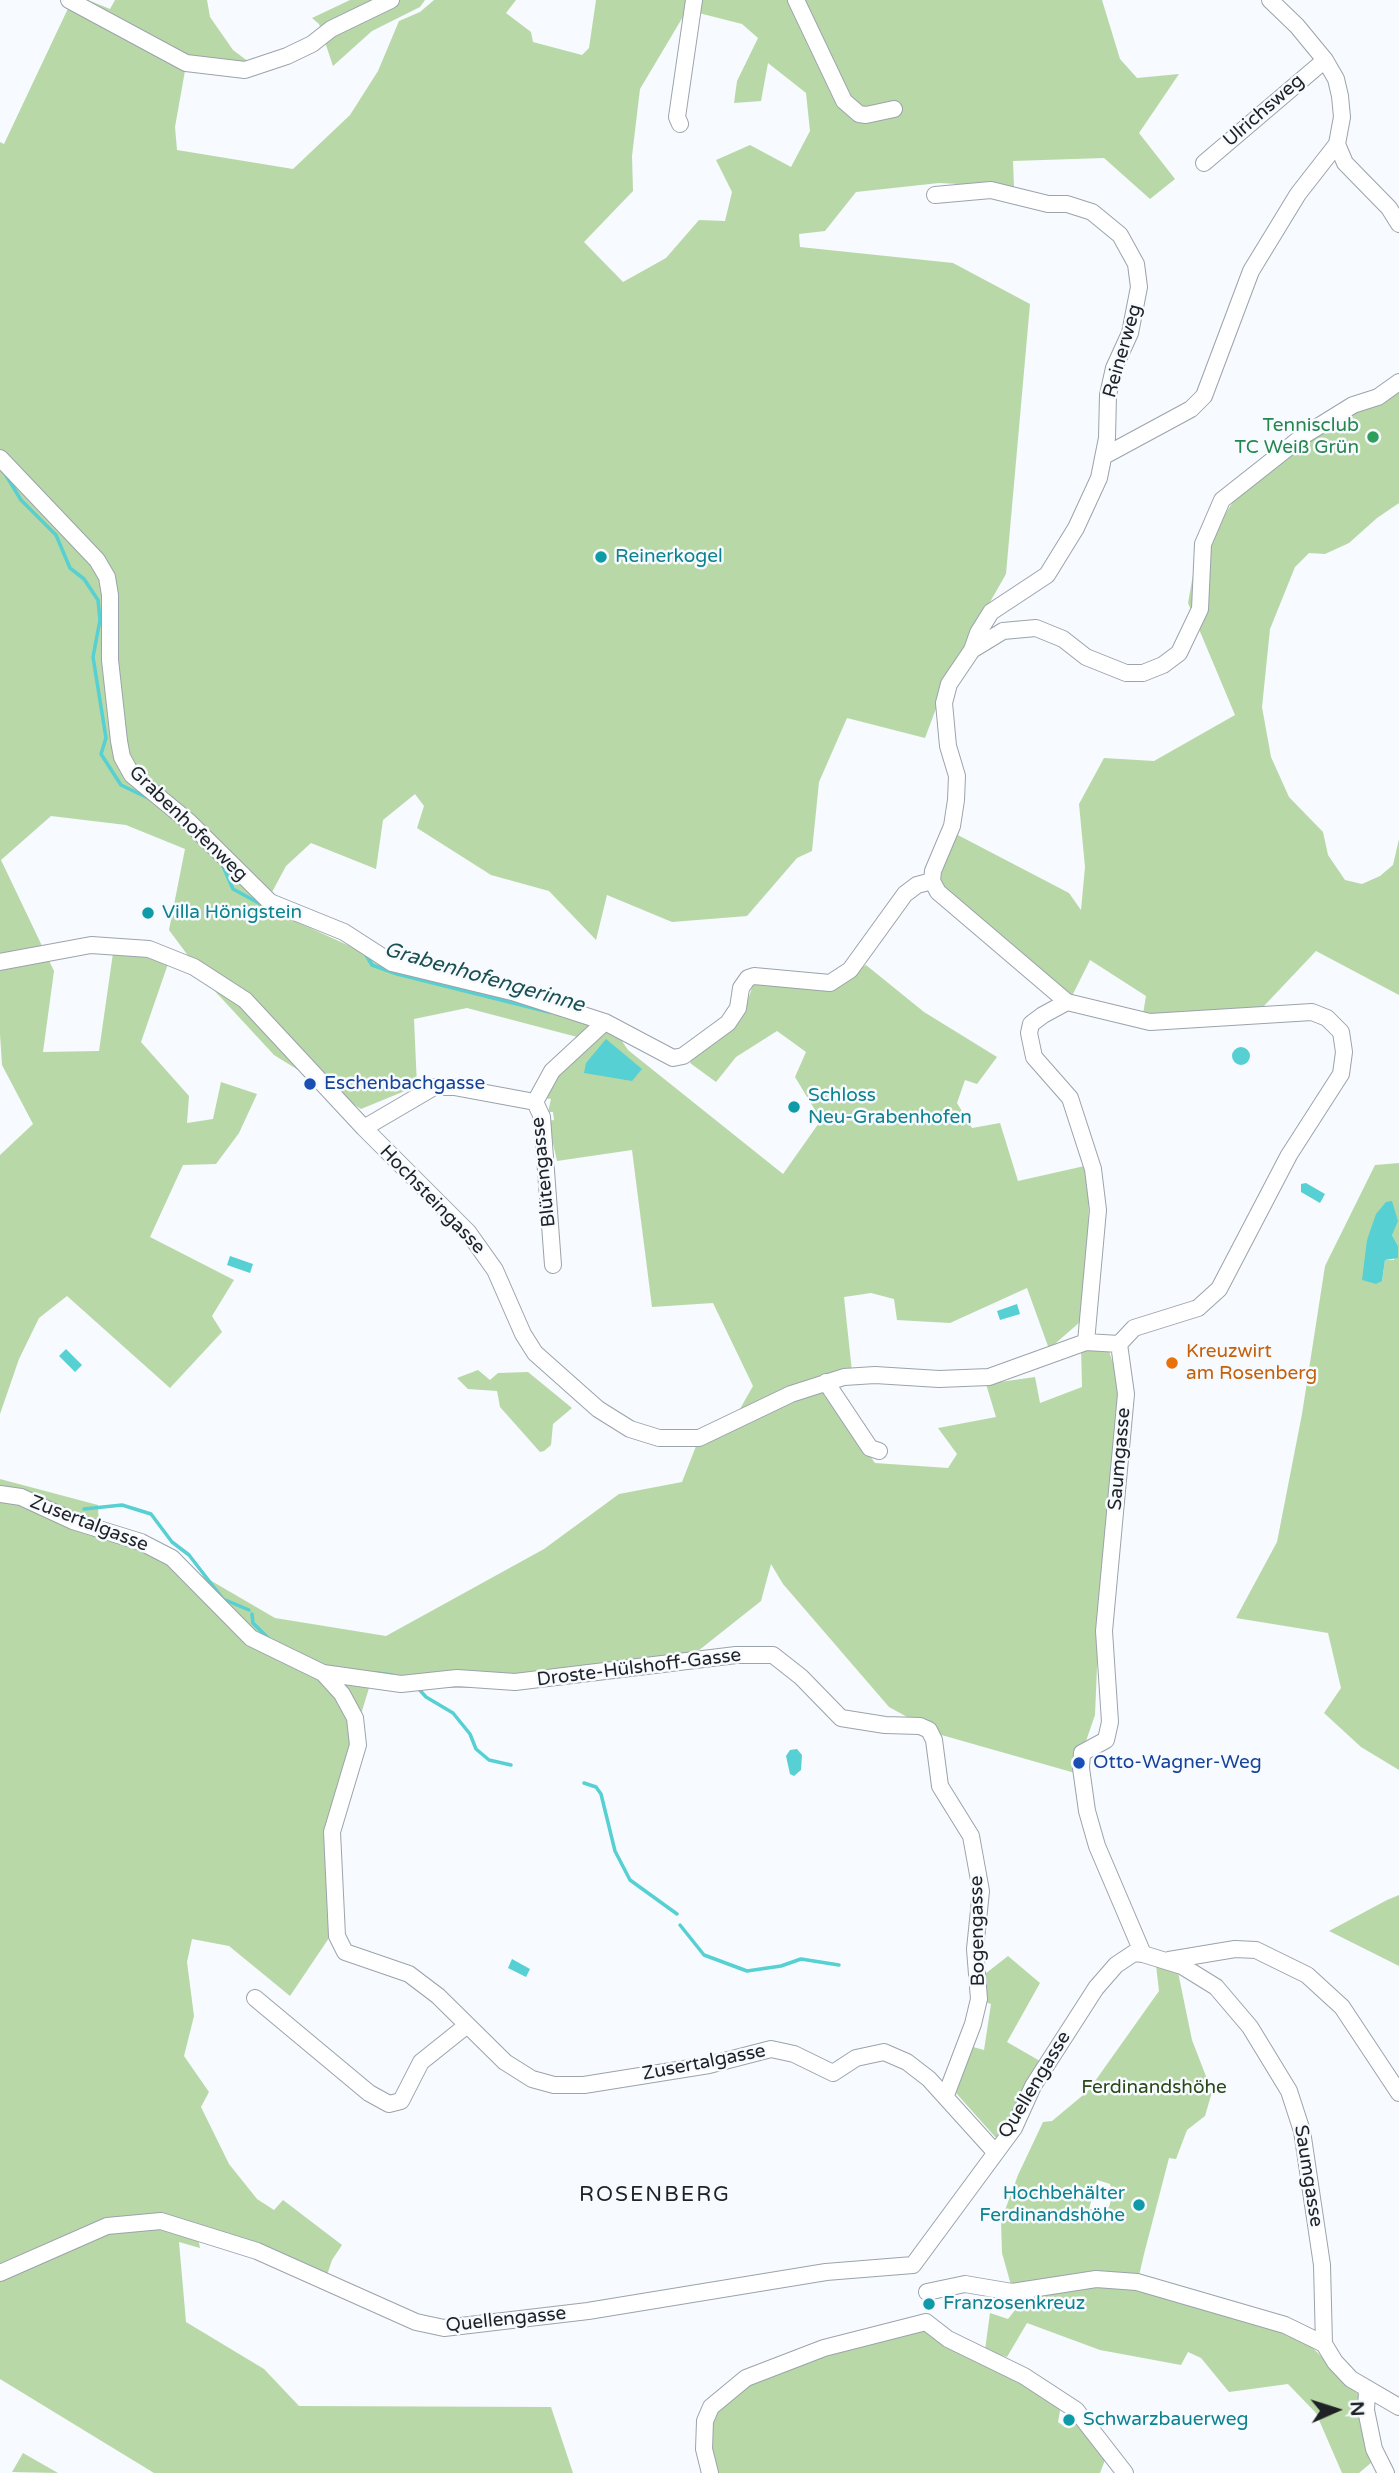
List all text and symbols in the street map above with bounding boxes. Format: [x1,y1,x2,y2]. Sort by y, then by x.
street label: Ulrichsweg [1219,70,1309,152]
street label: Reinerweg [1099,302,1147,400]
place label: Tennisclub TC Weiß Grün [1235,415,1359,459]
marker: Tennisclub TC Weiß Grün [1365,429,1381,445]
place label: Reinerkogel [615,546,723,568]
marker: Reinerkogel [593,549,609,565]
street label: Grabenhofenweg [124,762,252,886]
place label: Villa Hönigstein [162,902,302,924]
marker: Villa Hönigstein [140,905,156,921]
water label: Grabenhofengerinne [381,937,587,1019]
place label: Eschenbachgasse [324,1073,485,1095]
marker: Eschenbachgasse [302,1076,318,1092]
place label: Schloss Neu-Grabenhofen [808,1085,972,1129]
marker: Schloss Neu-Grabenhofen [786,1099,802,1115]
street label: Blütengasse [527,1116,561,1228]
street label: Hochsteingasse [374,1141,490,1259]
place label: Kreuzwirt am Rosenberg [1186,1341,1317,1385]
marker: Kreuzwirt am Rosenberg [1164,1355,1180,1371]
street label: Saumgasse [1104,1407,1136,1511]
street label: Zusertalgasse [26,1491,152,1557]
street label: Droste-Hülshoff-Gasse [535,1644,743,1692]
place label: Otto-Wagner-Weg [1093,1752,1262,1774]
marker: Otto-Wagner-Weg [1071,1755,1087,1771]
street label: Bogengasse [966,1876,990,1986]
street label: Quellengasse [994,2027,1076,2143]
street label: Zusertalgasse [640,2040,768,2086]
park label: Ferdinandshöhe [1081,2077,1227,2099]
street label: Saumgasse [1289,2123,1327,2229]
district label: ROSENBERG [580,2182,730,2208]
place label: Hochbehälter Ferdinandshöhe [979,2183,1125,2227]
marker: Hochbehälter Ferdinandshöhe [1131,2197,1147,2213]
place label: Franzosenkreuz [943,2293,1085,2315]
marker: Franzosenkreuz [921,2296,937,2312]
street label: Quellengasse [445,2302,567,2338]
north arrow [1301,2375,1371,2445]
text: N [1346,2401,1368,2417]
place label: Schwarzbauerweg [1083,2409,1248,2431]
marker: Schwarzbauerweg [1061,2412,1077,2428]

